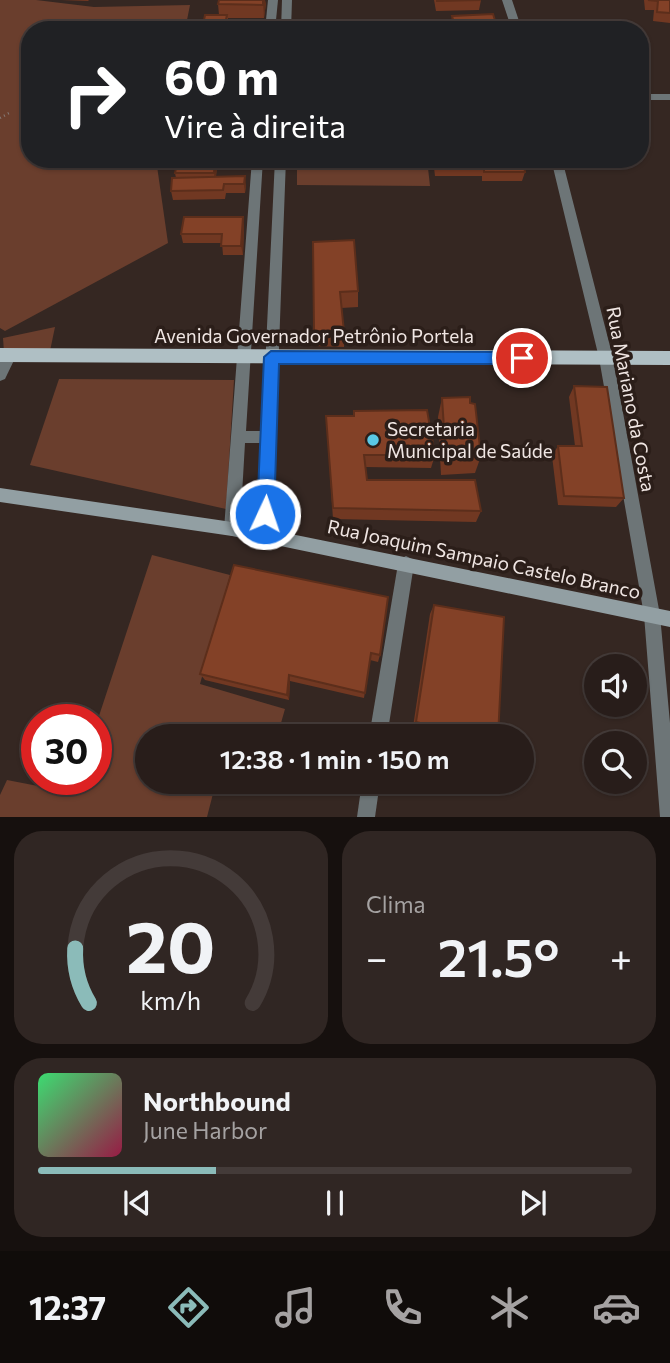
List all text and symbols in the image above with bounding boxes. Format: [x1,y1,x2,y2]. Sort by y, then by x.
text: 60 m [164,45,279,105]
icon: right [49,49,140,140]
text: Vire à direita [164,105,346,145]
street label: Rua Mariano da Costa [602,304,661,493]
street label: Avenida Governador Petrônio Portela [154,324,474,347]
pin [492,328,552,388]
icon: arrive [503,339,541,377]
place label: Secretaria Municipal de Saúde [387,417,553,462]
marker: Secretaria Municipal de Saúde [365,432,381,448]
position arrow [228,477,302,551]
street label: Rua Joaquim Sampaio Castelo Branco [325,514,643,603]
map controls [584,654,647,794]
button: sound [584,654,647,717]
speed limit sign: 30 [21,704,112,795]
button: search [584,731,647,794]
text: 12:38 · 1 min · 150 m [220,743,449,774]
text: Clima [366,890,426,918]
text: 20 [126,900,216,989]
text: 21.5° [438,924,559,988]
text: − [366,933,388,980]
text: + [610,933,632,980]
text: km/h [141,985,201,1015]
text: Northbound [143,1085,291,1116]
text: June Harbor [143,1116,267,1144]
icon: previous [118,1184,156,1222]
icon: pause [316,1184,354,1222]
icon: next [514,1184,552,1222]
icon: directions [164,1283,213,1332]
icon: music [271,1283,320,1332]
icon: phone [378,1283,427,1332]
icon: climate [485,1283,534,1332]
icon: car [592,1283,641,1332]
text: 12:37 [29,1287,106,1327]

